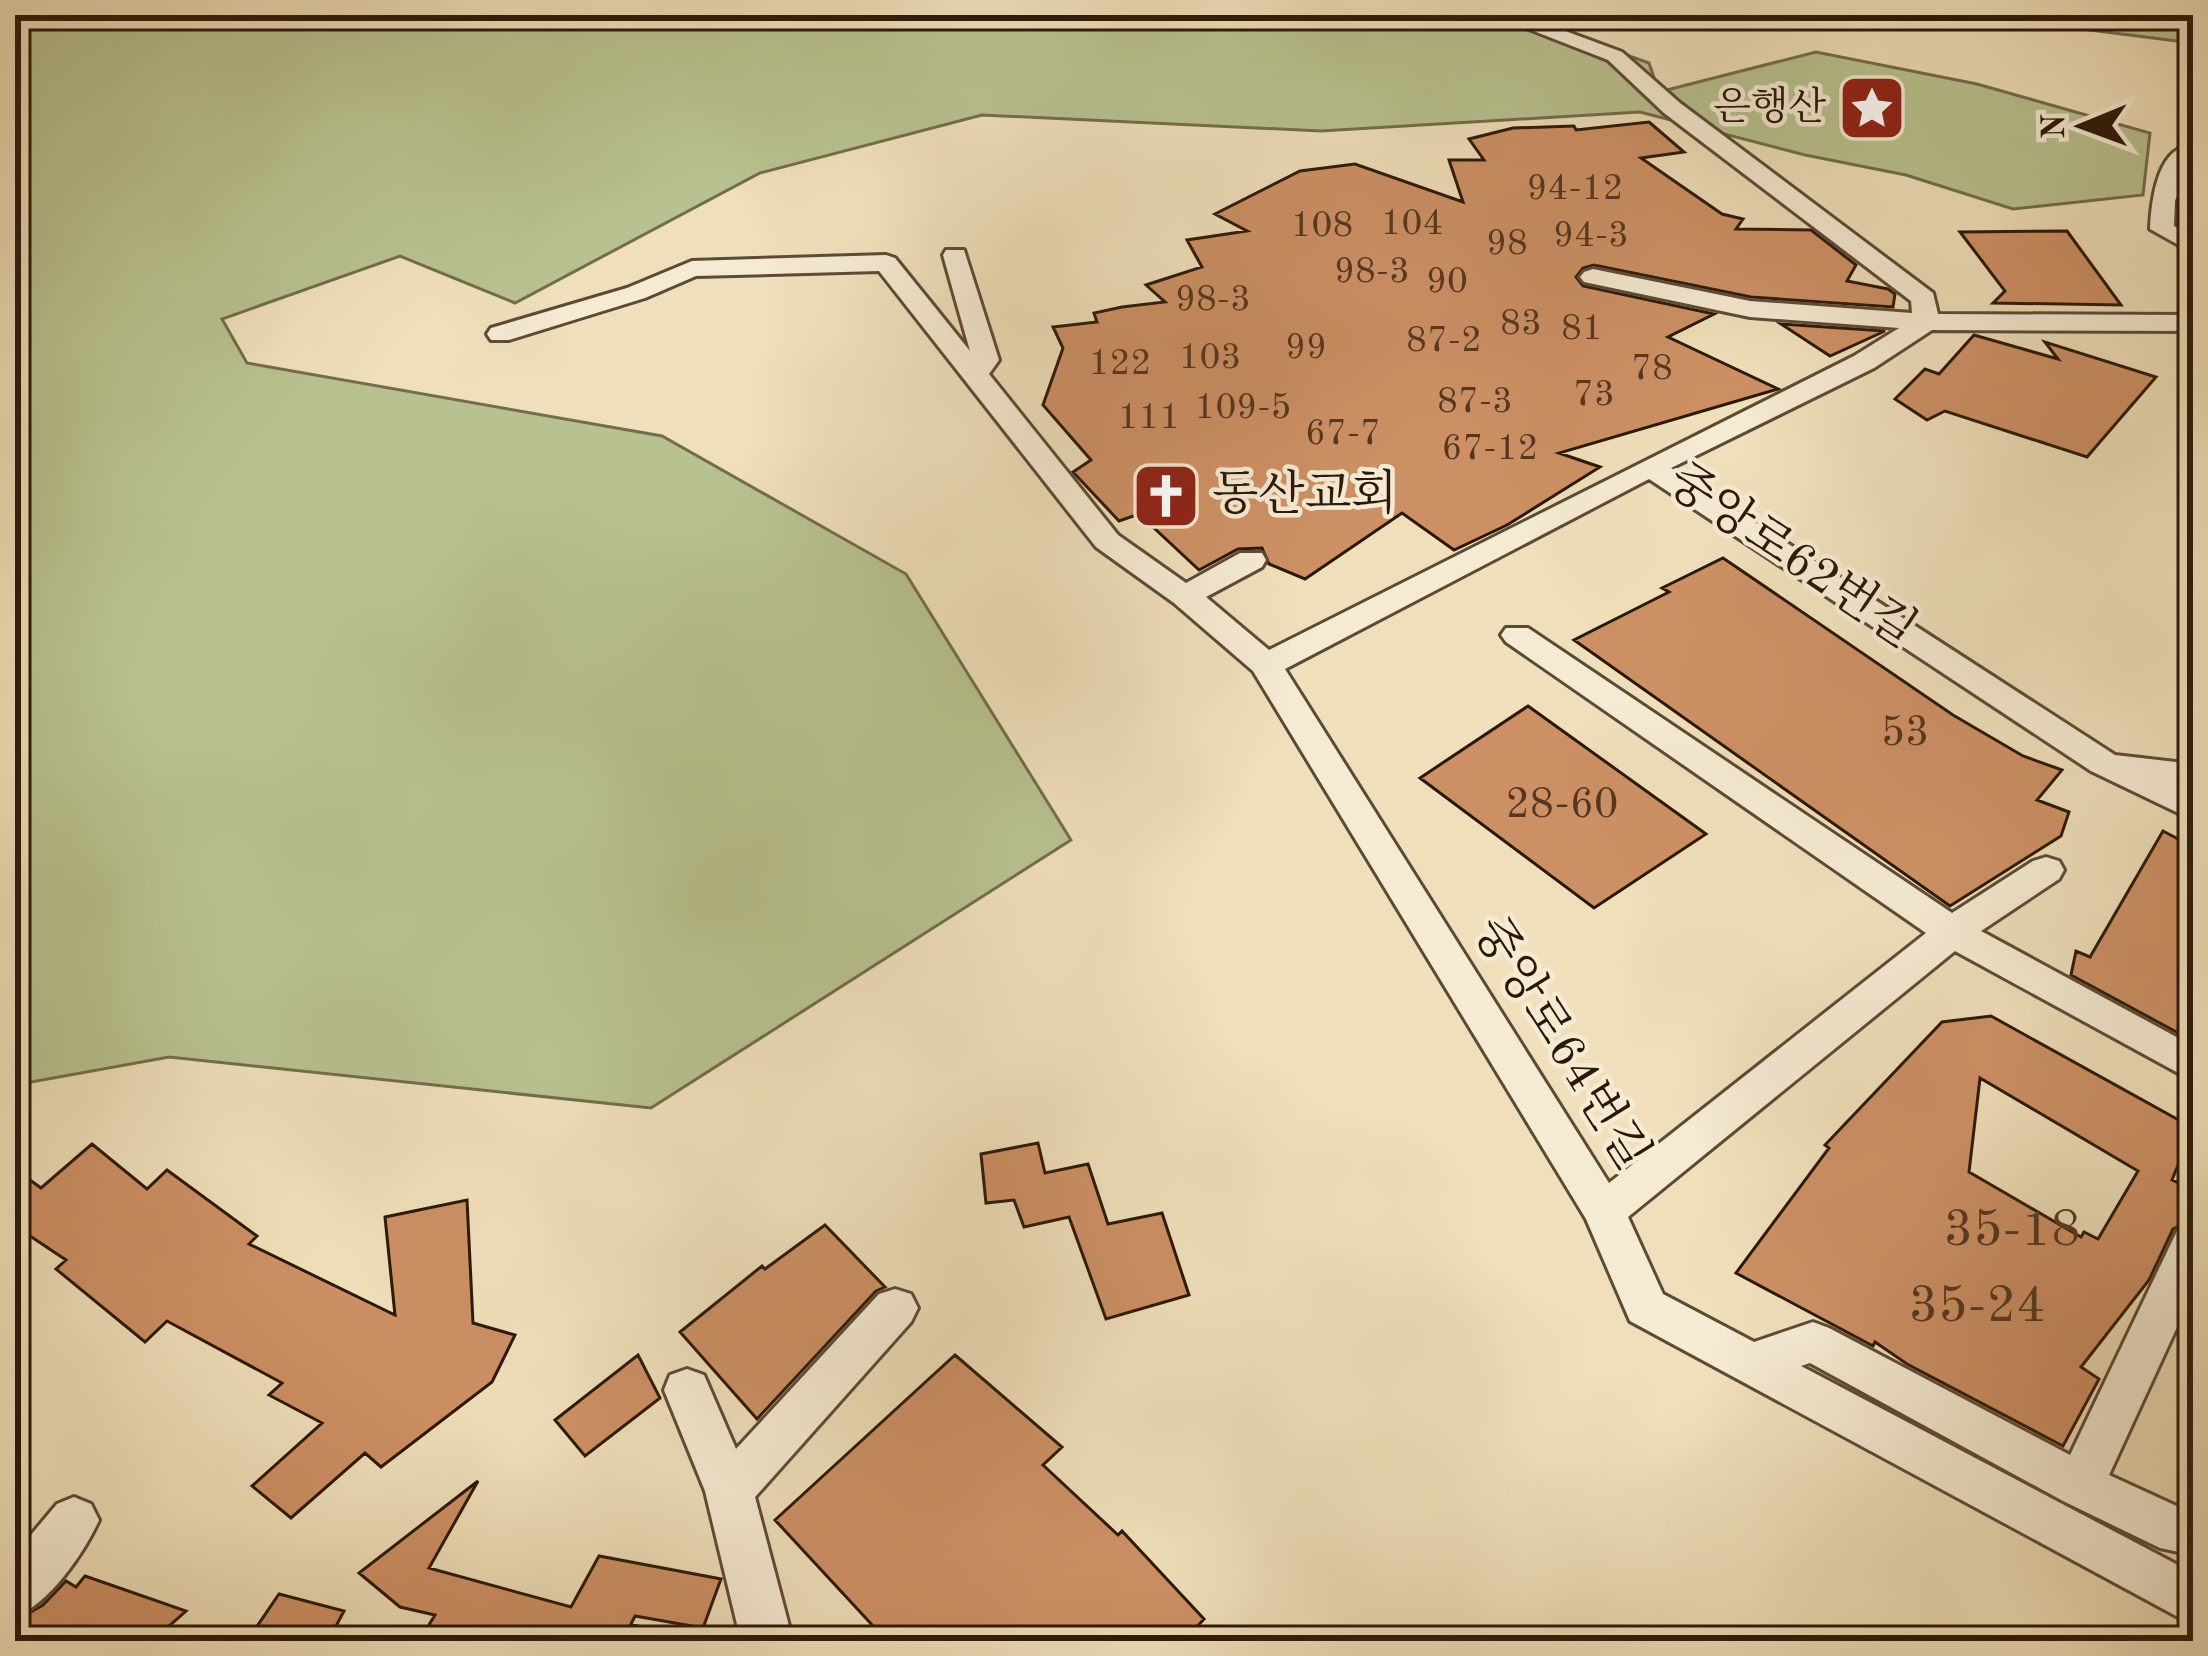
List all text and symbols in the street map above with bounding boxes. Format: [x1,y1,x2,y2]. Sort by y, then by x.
north arrow [2022,66,2142,186]
place icon: 은행산 [1837,73,1907,143]
place label: 은행산 [1713,85,1826,128]
text: N [2039,114,2072,139]
house number: 94-12 [1527,172,1623,208]
house number: 104 [1381,207,1443,243]
house number: 108 [1291,209,1353,245]
house number: 94-3 [1553,219,1629,255]
house number: 98 [1486,227,1528,263]
house number: 98-3 [1334,255,1410,291]
house number: 90 [1426,265,1468,301]
house number: 98-3 [1175,283,1251,319]
house number: 83 [1500,307,1542,343]
house number: 81 [1561,312,1603,348]
house number: 87-2 [1406,324,1482,360]
house number: 99 [1285,331,1327,367]
house number: 103 [1179,341,1241,377]
house number: 122 [1089,347,1151,383]
house number: 78 [1631,352,1673,388]
house number: 73 [1573,378,1615,414]
house number: 87-3 [1437,385,1513,421]
house number: 109-5 [1195,391,1291,427]
house number: 111 [1118,401,1180,437]
house number: 67-7 [1305,417,1381,453]
house number: 67-12 [1442,432,1538,468]
street label: 중앙로62번길 [1658,453,1926,657]
church icon: 동산교회 [1131,461,1201,531]
place label: 동산교회 [1212,468,1397,520]
house number: 53 [1881,713,1929,755]
house number: 28-60 [1506,785,1618,827]
street label: 중앙로64번길 [1463,907,1660,1179]
house number: 35-18 [1943,1206,2081,1257]
house number: 35-24 [1908,1282,2046,1333]

